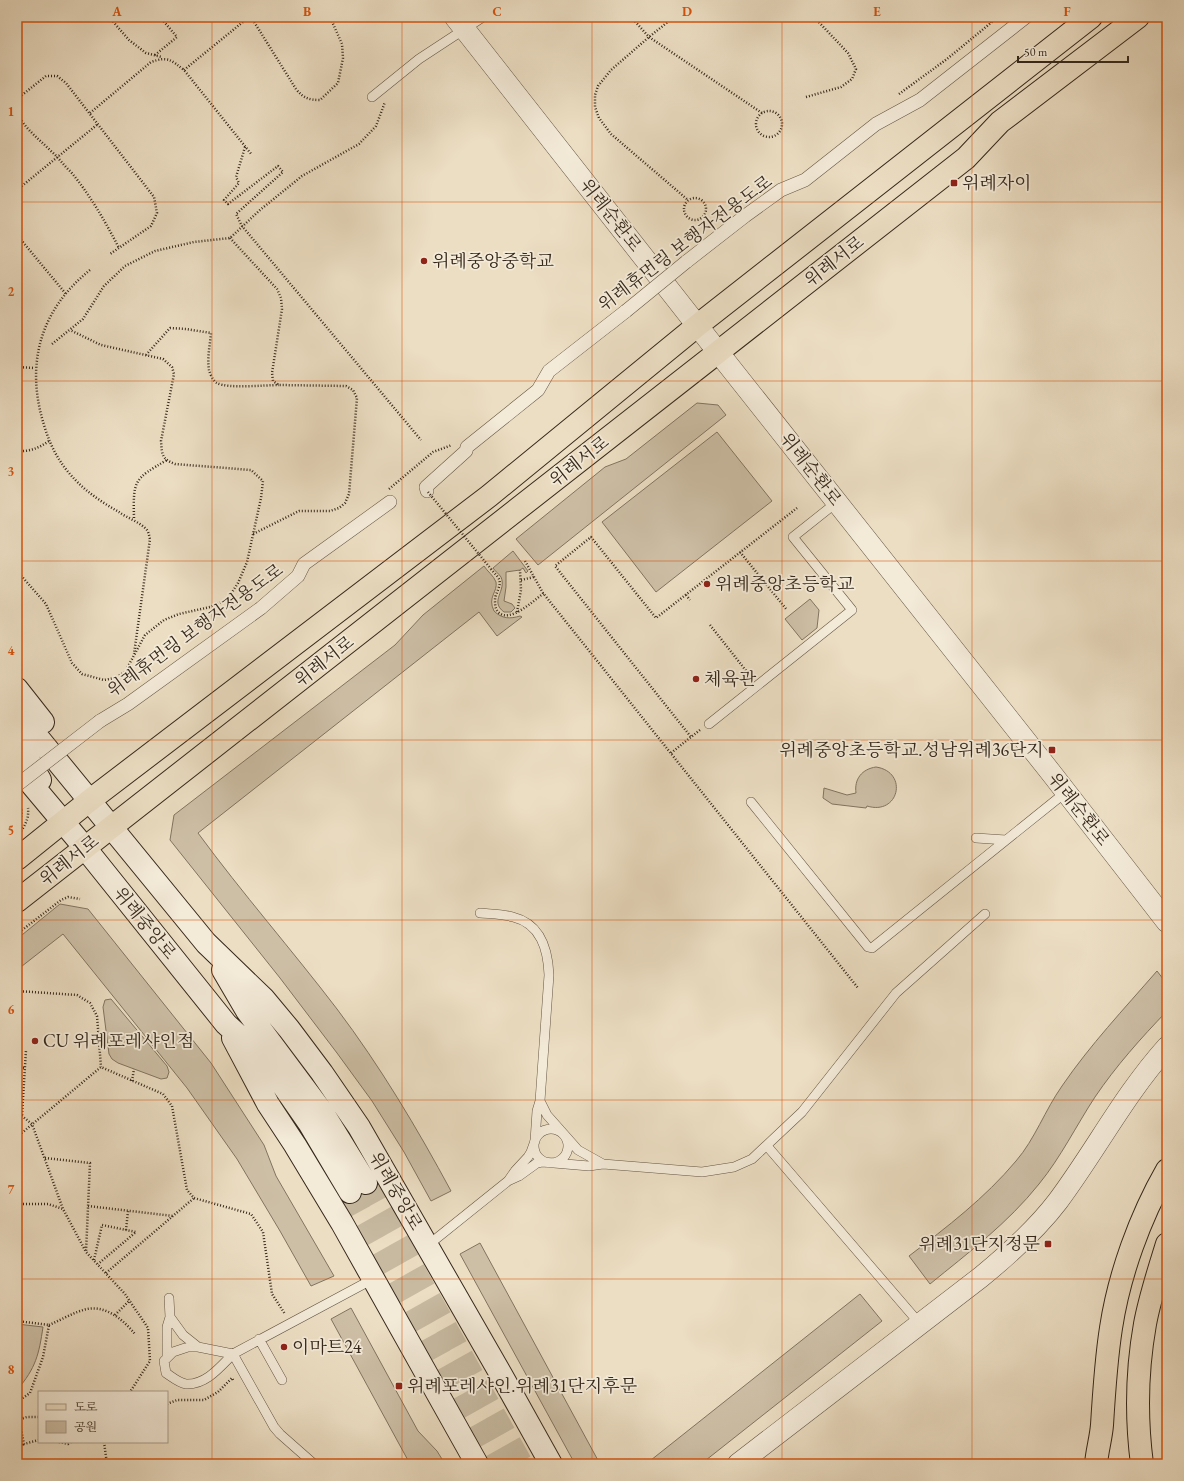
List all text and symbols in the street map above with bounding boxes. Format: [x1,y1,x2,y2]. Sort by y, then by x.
text: A [111,3,122,20]
text: B [303,3,311,20]
text: C [492,3,502,20]
text: D [682,3,692,20]
text: E [873,3,881,20]
text: F [1063,3,1071,20]
scale bar [1018,38,1128,64]
text: 50 m [1024,44,1048,60]
text: 1 [8,103,15,120]
street label: 위례휴먼링 보행자전용도로 [593,170,776,316]
place label: 위례자이 [962,171,1032,194]
street label: 위례순환로 [576,173,647,256]
marker: 위례자이 [949,178,959,188]
street label: 위례서로 [799,230,868,291]
place label: 위례중앙중학교 [432,249,554,272]
marker: 위례중앙중학교 [419,256,429,266]
text: 2 [8,283,15,300]
street label: 위례순환로 [776,427,847,510]
street label: 위례서로 [544,430,613,491]
text: 3 [8,463,15,480]
street label: 위례휴먼링 보행자전용도로 [102,558,287,701]
place label: 위례중앙초등학교 [715,572,855,595]
marker: 위례중앙초등학교 [702,579,712,589]
street label: 위례서로 [289,630,358,691]
text: 4 [8,642,15,659]
place label: 체육관 [704,667,757,690]
marker: 체육관 [691,674,701,684]
place label: 위례중앙초등학교.성남위례36단지 [779,738,1044,761]
marker: 위례중앙초등학교.성남위례36단지 [1047,745,1057,755]
street label: 위례순환로 [1044,767,1115,850]
text: 5 [8,822,14,839]
street label: 위례서로 [34,829,103,890]
street label: 위례중앙로 [109,882,182,964]
text: 6 [8,1001,15,1018]
place label: CU 위례포레샤인점 [43,1029,194,1052]
marker: CU 위례포레샤인점 [30,1036,40,1046]
street label: 위례중앙로 [365,1147,428,1234]
text: 7 [8,1181,15,1198]
place label: 위례31단지정문 [918,1232,1041,1255]
marker: 위례31단지정문 [1043,1239,1053,1249]
place label: 이마트24 [292,1335,362,1358]
marker: 이마트24 [279,1342,289,1352]
text: 8 [8,1361,15,1378]
place label: 위례포레샤인.위례31단지후문 [407,1374,638,1397]
marker: 위례포레샤인.위례31단지후문 [394,1381,404,1391]
legend [38,1391,168,1443]
text: 도로 [74,1399,98,1415]
text: 공원 [74,1419,97,1435]

